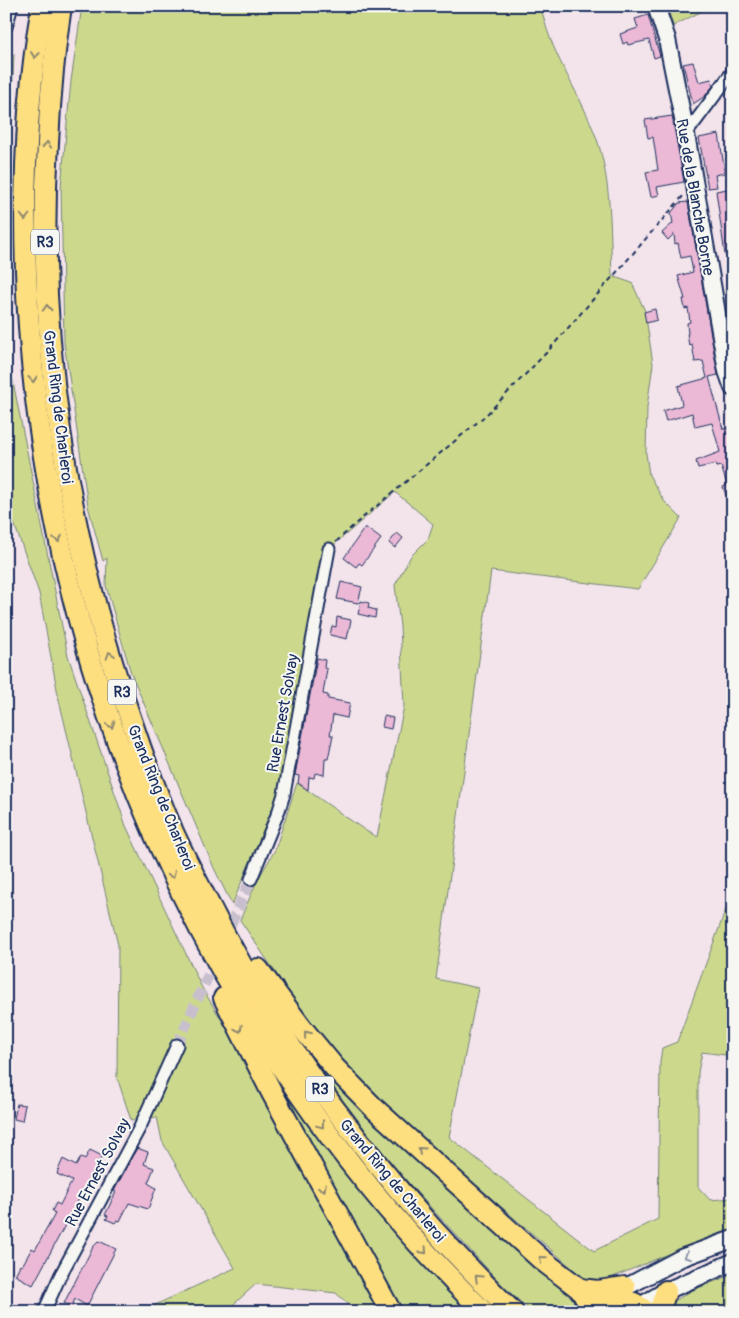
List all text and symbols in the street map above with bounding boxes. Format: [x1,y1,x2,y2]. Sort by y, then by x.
one-way arrow [30,51,41,59]
street label: Rue de la Blanche Borne [671,117,719,277]
one-way arrow [42,141,53,149]
one-way arrow [20,213,30,221]
road number: R3 [31,230,59,254]
one-way arrow [42,304,53,312]
street label: Grand Ring de Charleroi [39,329,77,485]
one-way arrow [28,375,39,383]
one-way arrow [53,535,63,544]
one-way arrow [105,651,115,659]
street label: Rue Ernest Solvay [263,652,303,774]
road number: R3 [108,680,136,704]
one-way arrow [105,720,115,728]
street label: Grand Ring de Charleroi [123,722,199,873]
one-way arrow [166,870,177,879]
one-way arrow [233,1023,243,1032]
one-way arrow [304,1031,313,1040]
road number: R3 [306,1076,334,1102]
street label: Rue Ernest Solvay [61,1115,135,1230]
street label: Grand Ring de Charleroi [335,1115,450,1246]
one-way arrow [316,1119,324,1128]
one-way arrow [417,1147,426,1156]
one-way arrow [317,1183,327,1192]
one-way arrow [419,1245,428,1254]
one-way arrow [683,1249,692,1260]
one-way arrow [538,1255,547,1264]
one-way arrow [474,1275,483,1284]

